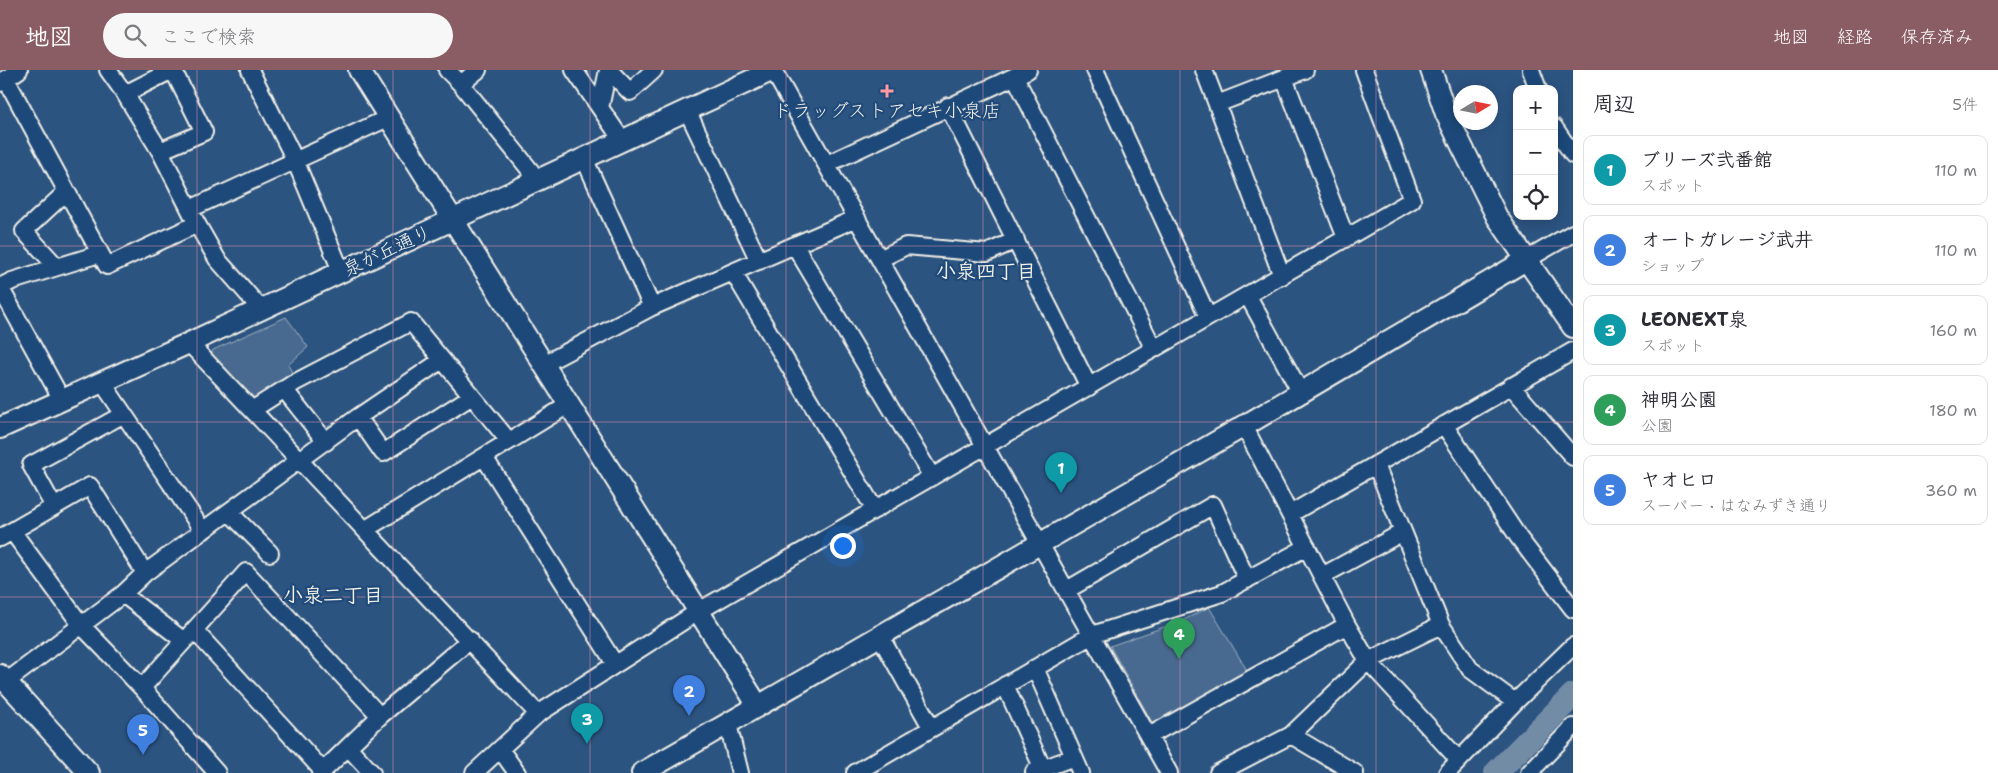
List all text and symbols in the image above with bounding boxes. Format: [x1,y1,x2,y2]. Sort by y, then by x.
search box [103,13,453,58]
text: 地図 [25,21,73,53]
icon: search [121,21,149,49]
text: ここで検索 [161,24,256,49]
text: 地図 [1773,25,1809,49]
text: 経路 [1837,25,1873,49]
text: 保存済み [1901,25,1973,49]
marker: ドラッグストアセキ小泉店 [881,85,893,97]
north arrow [1453,85,1498,130]
map controls [1513,85,1558,220]
button: + [1513,85,1558,130]
text: 周辺 [1593,90,1635,118]
text: 5件 [1952,94,1978,115]
place label: ドラッグストアセキ小泉店 [773,98,1001,123]
button: − [1513,130,1558,175]
text: ブリーズ弐番館 [1641,147,1772,172]
text: 1 [1606,160,1614,181]
text: 110 m [1934,160,1977,181]
button: locate [1513,175,1558,220]
text: スポット [1641,175,1705,196]
street label: 泉が丘通り [339,219,436,282]
text: オートガレージ武井 [1641,227,1813,252]
text: 2 [1604,240,1616,261]
text: 110 m [1934,240,1977,261]
text: ショップ [1641,255,1704,276]
district label: 小泉四丁目 [936,258,1036,284]
text: LEONEXT泉 [1641,307,1747,332]
text: 3 [1604,320,1616,341]
text: 160 m [1930,320,1977,341]
text: スポット [1641,335,1705,356]
text: 神明公園 [1641,387,1717,412]
text: 4 [1604,400,1616,421]
text: 180 m [1929,400,1977,421]
text: 公園 [1641,415,1673,436]
pin: 1 [1045,452,1077,493]
text: ヤオヒロ [1641,467,1717,492]
text: 5 [1605,480,1615,501]
text: 360 m [1925,480,1977,501]
text: スーパー · はなみずき通り [1641,495,1831,516]
your location [830,533,856,559]
district label: 小泉二丁目 [283,582,383,608]
pin: 4 [1163,618,1195,659]
pin: 2 [673,675,705,716]
pin: 3 [571,703,603,744]
pin: 5 [127,714,159,755]

